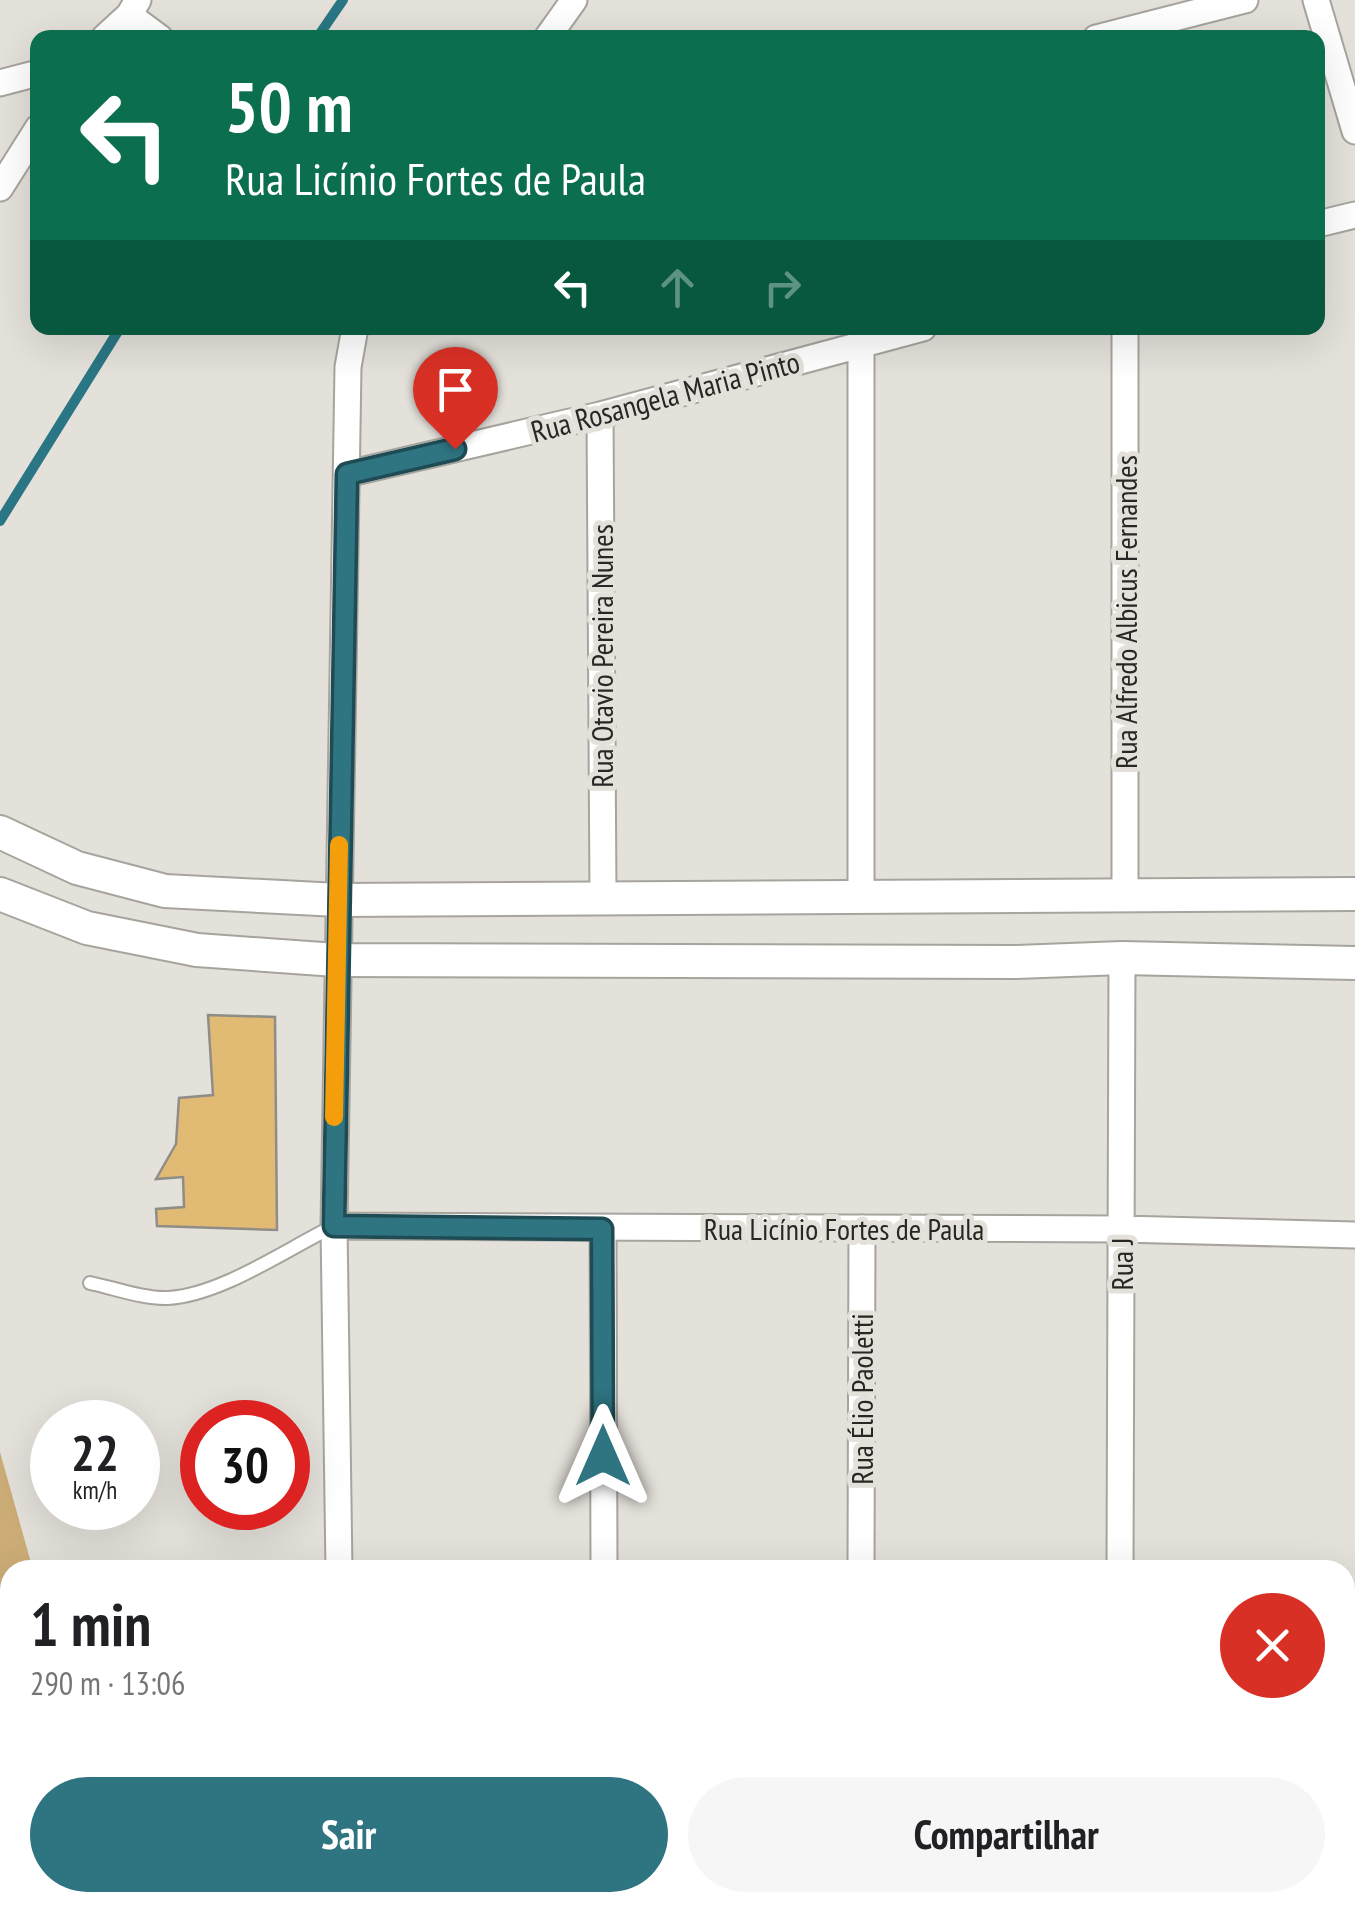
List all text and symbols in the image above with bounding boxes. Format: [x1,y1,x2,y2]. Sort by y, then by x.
text: 50 m [225,61,353,151]
icon: left [60,70,190,200]
text: Rua Licínio Fortes de Paula [225,149,646,207]
icon: left [545,260,600,315]
icon: ahead [650,260,705,315]
icon: right [755,260,810,315]
street label: Rua Rosangela Maria Pinto [526,341,804,451]
pin [413,347,498,450]
icon: arrive [428,362,483,417]
street label: Rua Alfredo Albicus Fernandes [1106,455,1145,769]
street label: Rua Otavio Pereira Nunes [582,524,621,788]
street label: Rua Licínio Fortes de Paula [704,1209,984,1248]
street label: Rua J [1102,1237,1141,1291]
street label: Rua Élio Paoletti [842,1313,881,1485]
speed limit sign: 30 [180,1400,310,1530]
position arrow [551,1404,655,1508]
text: 22 [71,1420,119,1485]
text: km/h [73,1474,117,1506]
text: 1 min [30,1585,151,1663]
button: close [1220,1593,1325,1698]
text: 290 m · 13:06 [30,1662,185,1704]
button: Sair [30,1777,668,1892]
button: Compartilhar [688,1777,1325,1892]

